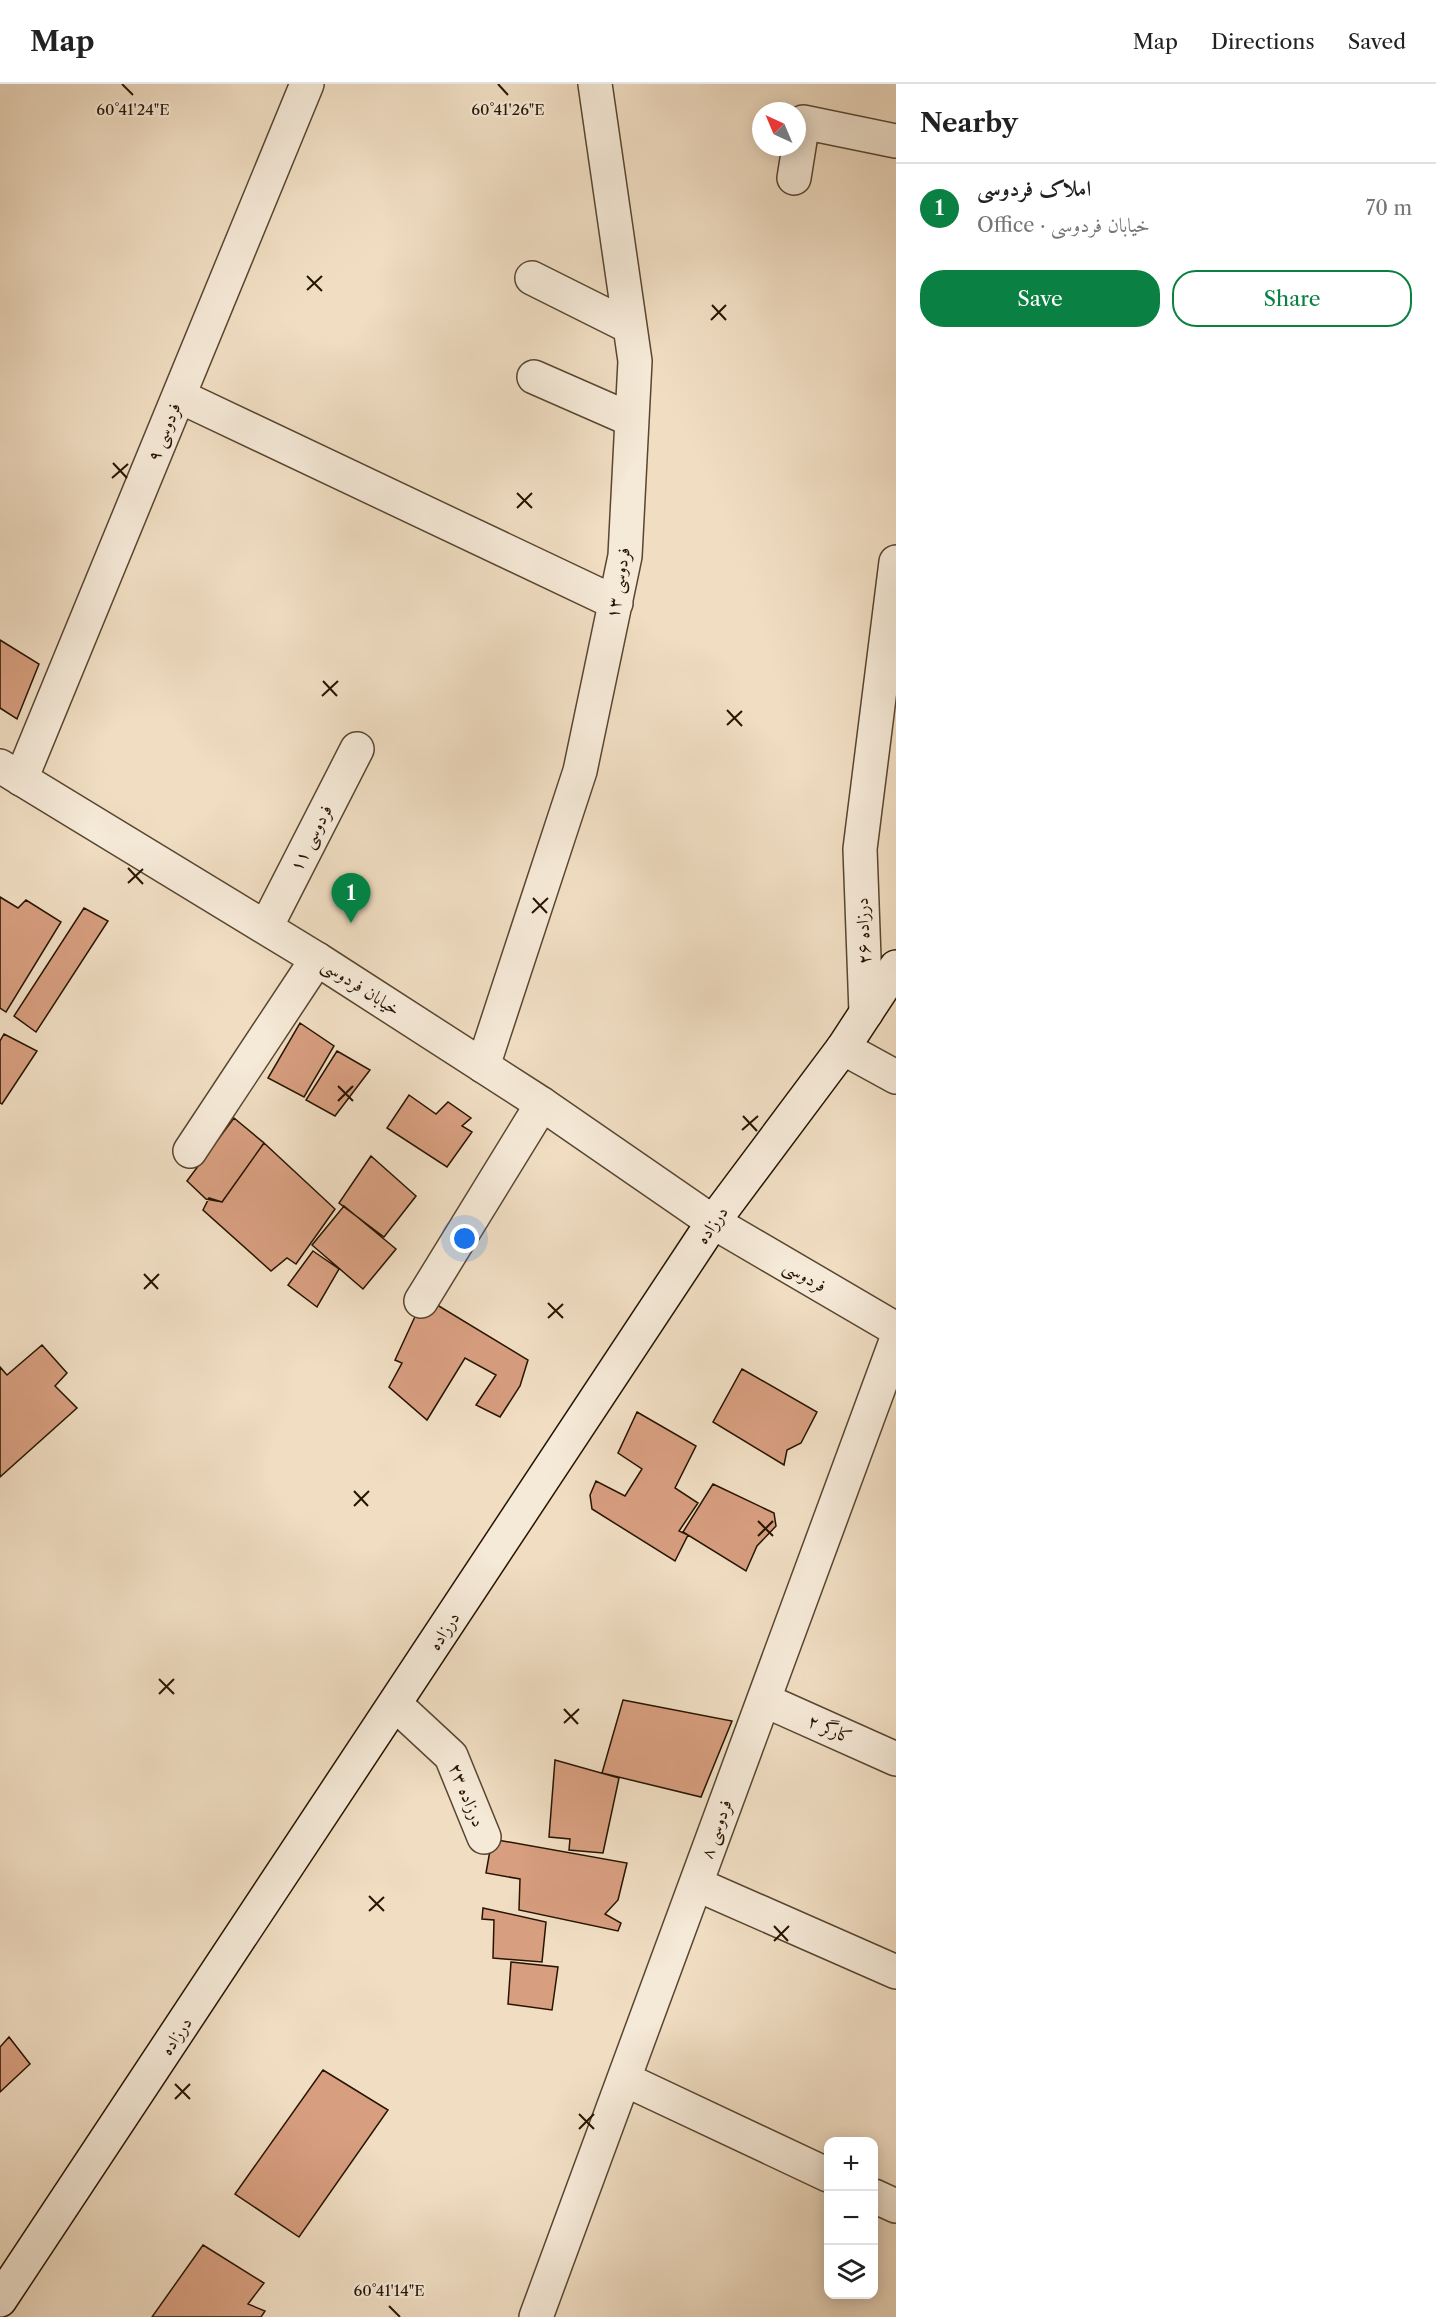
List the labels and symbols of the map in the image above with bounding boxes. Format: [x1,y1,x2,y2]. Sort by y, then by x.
text: 60°41'24"E [96,100,170,119]
text: 60°41'26"E [471,100,545,119]
north arrow [752,102,806,156]
street label: فردوسی ۹ [142,399,188,465]
street label: فردوسی ۱۳ [601,546,637,621]
street label: فردوسی ۱۱ [285,801,339,876]
pin: 1 [332,874,370,923]
street label: درزاده ۲۶ [851,897,875,965]
street label: خیابان فردوسی [317,954,404,1022]
street label: درزاده [691,1202,733,1248]
your location [450,1224,479,1253]
street label: فردوسی [779,1255,830,1299]
street label: درزاده [424,1608,464,1654]
street label: کارگر ۲ [804,1709,856,1748]
street label: درزاده ۲۳ [444,1760,490,1830]
street label: فردوسی ۸ [695,1796,739,1862]
street label: درزاده [155,2013,197,2059]
text: 60°41'14"E [353,2281,425,2300]

